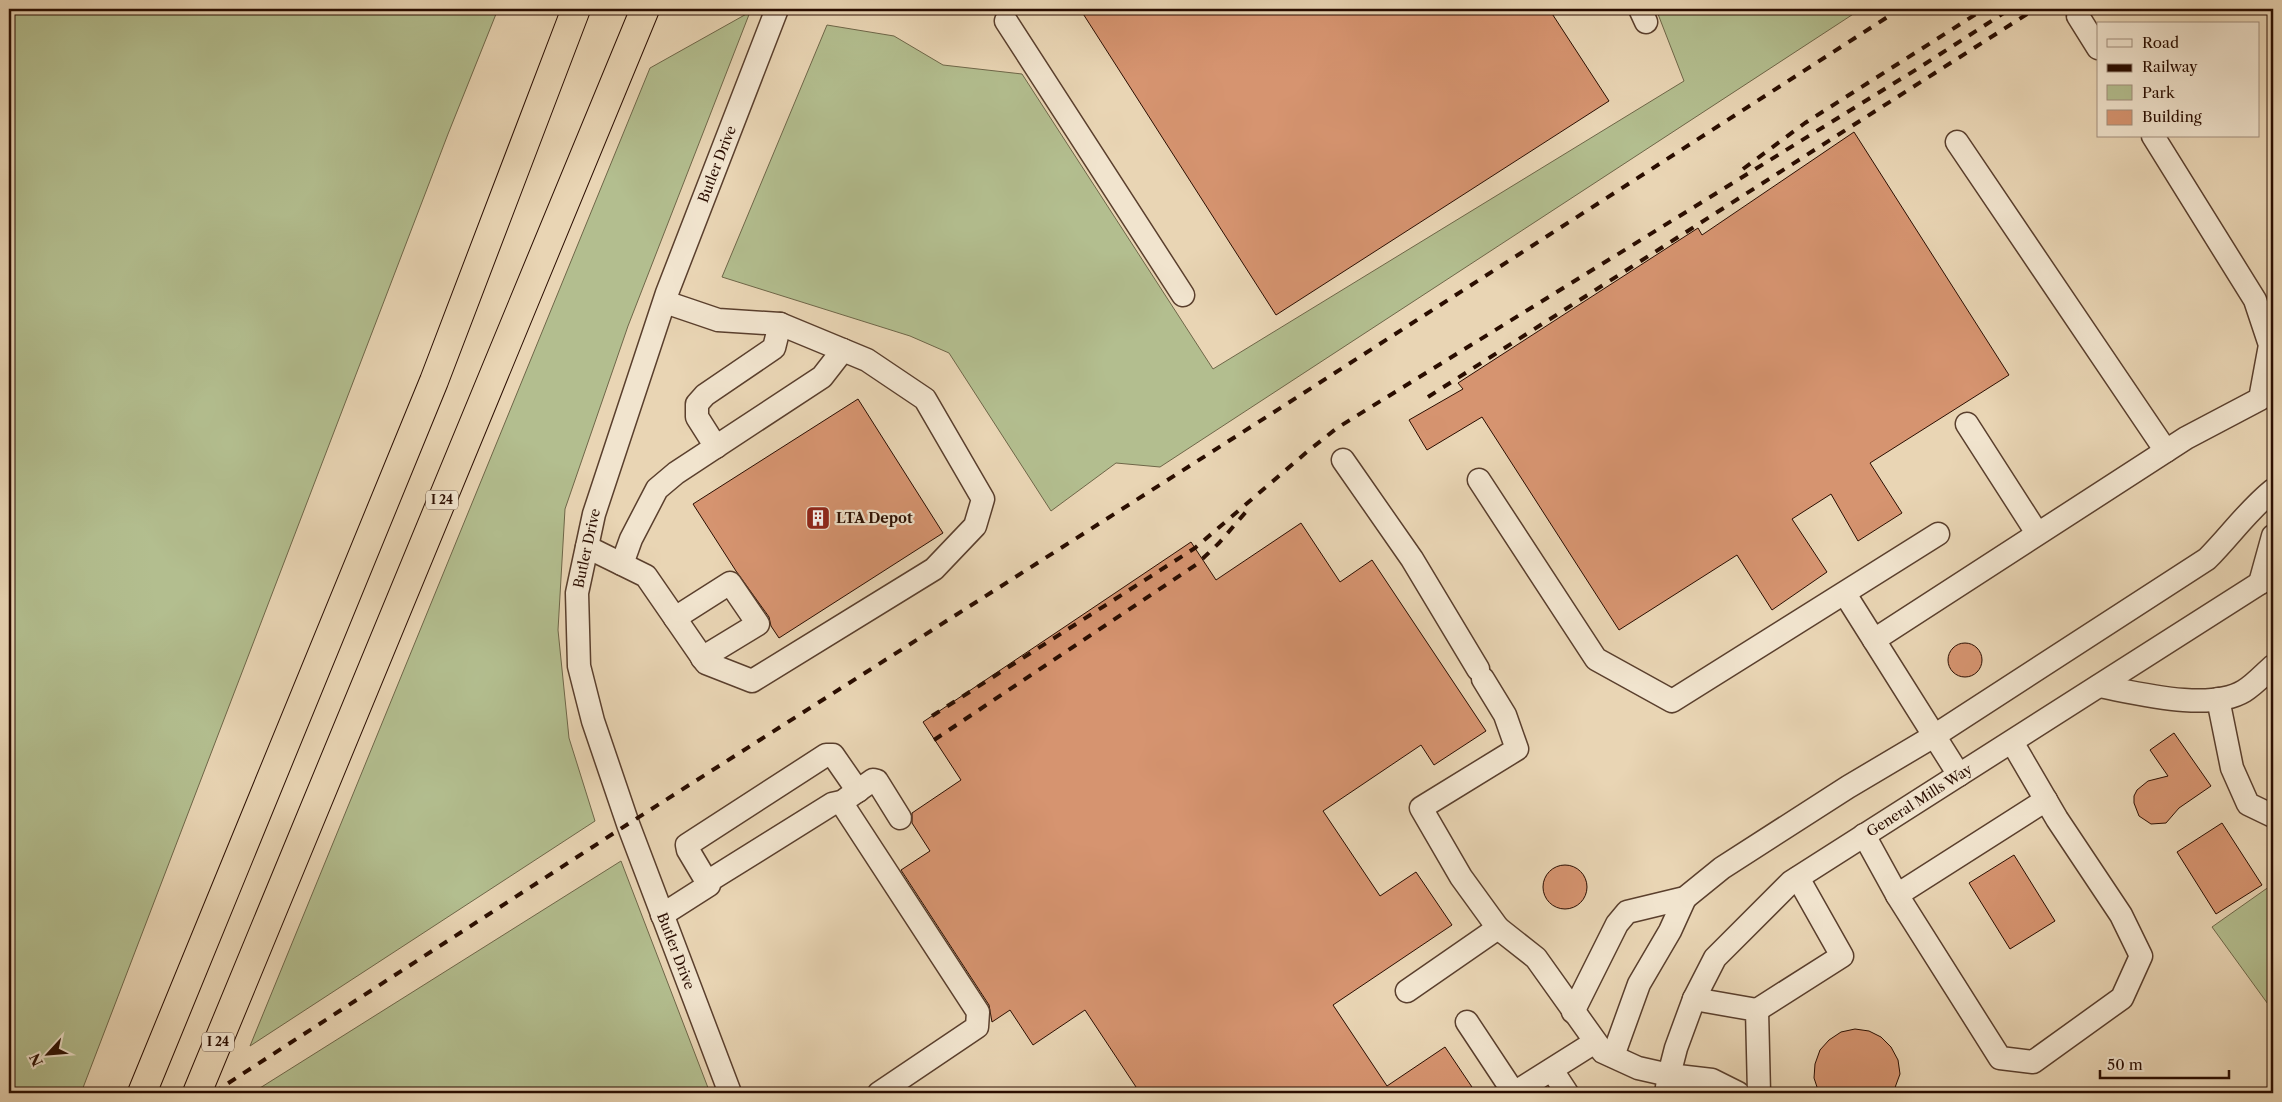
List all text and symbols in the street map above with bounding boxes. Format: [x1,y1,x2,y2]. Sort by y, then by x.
legend [2097,22,2260,138]
text: Road [2142,33,2179,52]
text: Railway [2142,57,2198,76]
text: Park [2142,83,2176,102]
text: Building [2142,107,2202,126]
street label: Butler Drive [694,123,740,205]
road number: I 24 [426,490,458,510]
building icon: LTA Depot [805,505,831,531]
street label: Butler Drive [569,506,604,590]
place label: LTA Depot [836,509,913,527]
street label: General Mills Way [1863,760,1976,841]
street label: Butler Drive [653,910,699,992]
north arrow [22,1030,72,1080]
road number: I 24 [202,1032,234,1052]
scale bar [2100,1047,2228,1079]
text: N [26,1050,47,1069]
text: 50 m [2107,1055,2143,1074]

